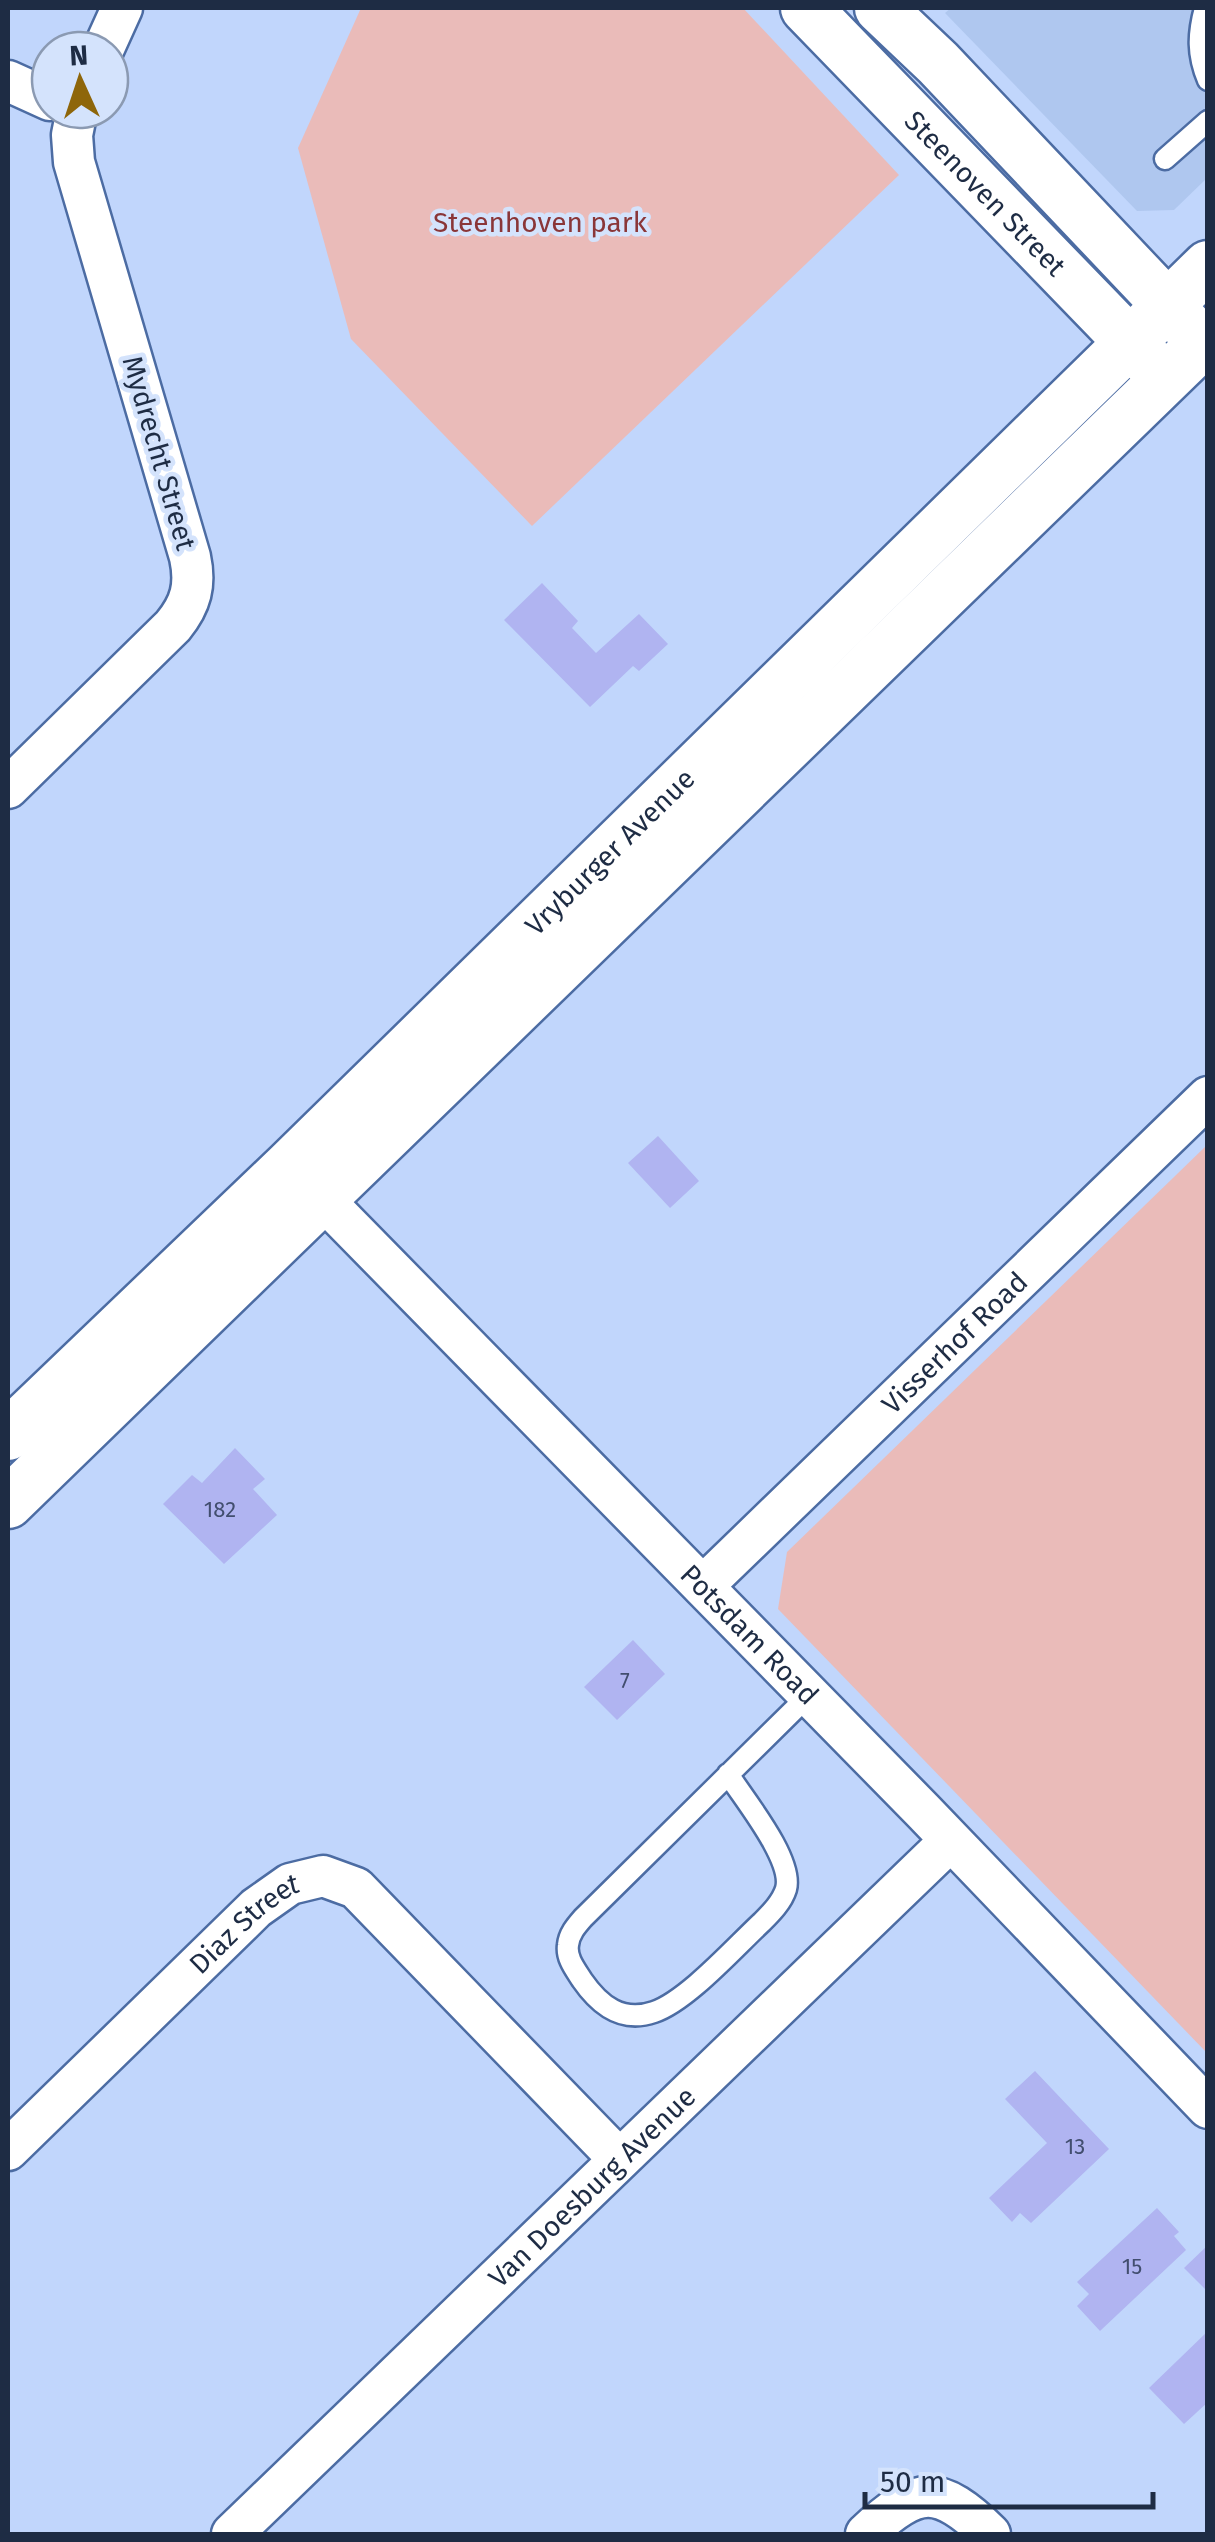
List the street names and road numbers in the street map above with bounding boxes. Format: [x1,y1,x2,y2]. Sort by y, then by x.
street label: Steenoven Street [898,104,1074,283]
street label: Mydrecht Street [115,352,203,555]
street label: Vryburger Avenue [518,762,701,942]
street label: Visserhof Road [875,1265,1034,1420]
street label: Potsdam Road [674,1558,826,1711]
street label: Diaz Street [182,1866,303,1981]
street label: Van Doesburg Avenue [482,2080,702,2294]

